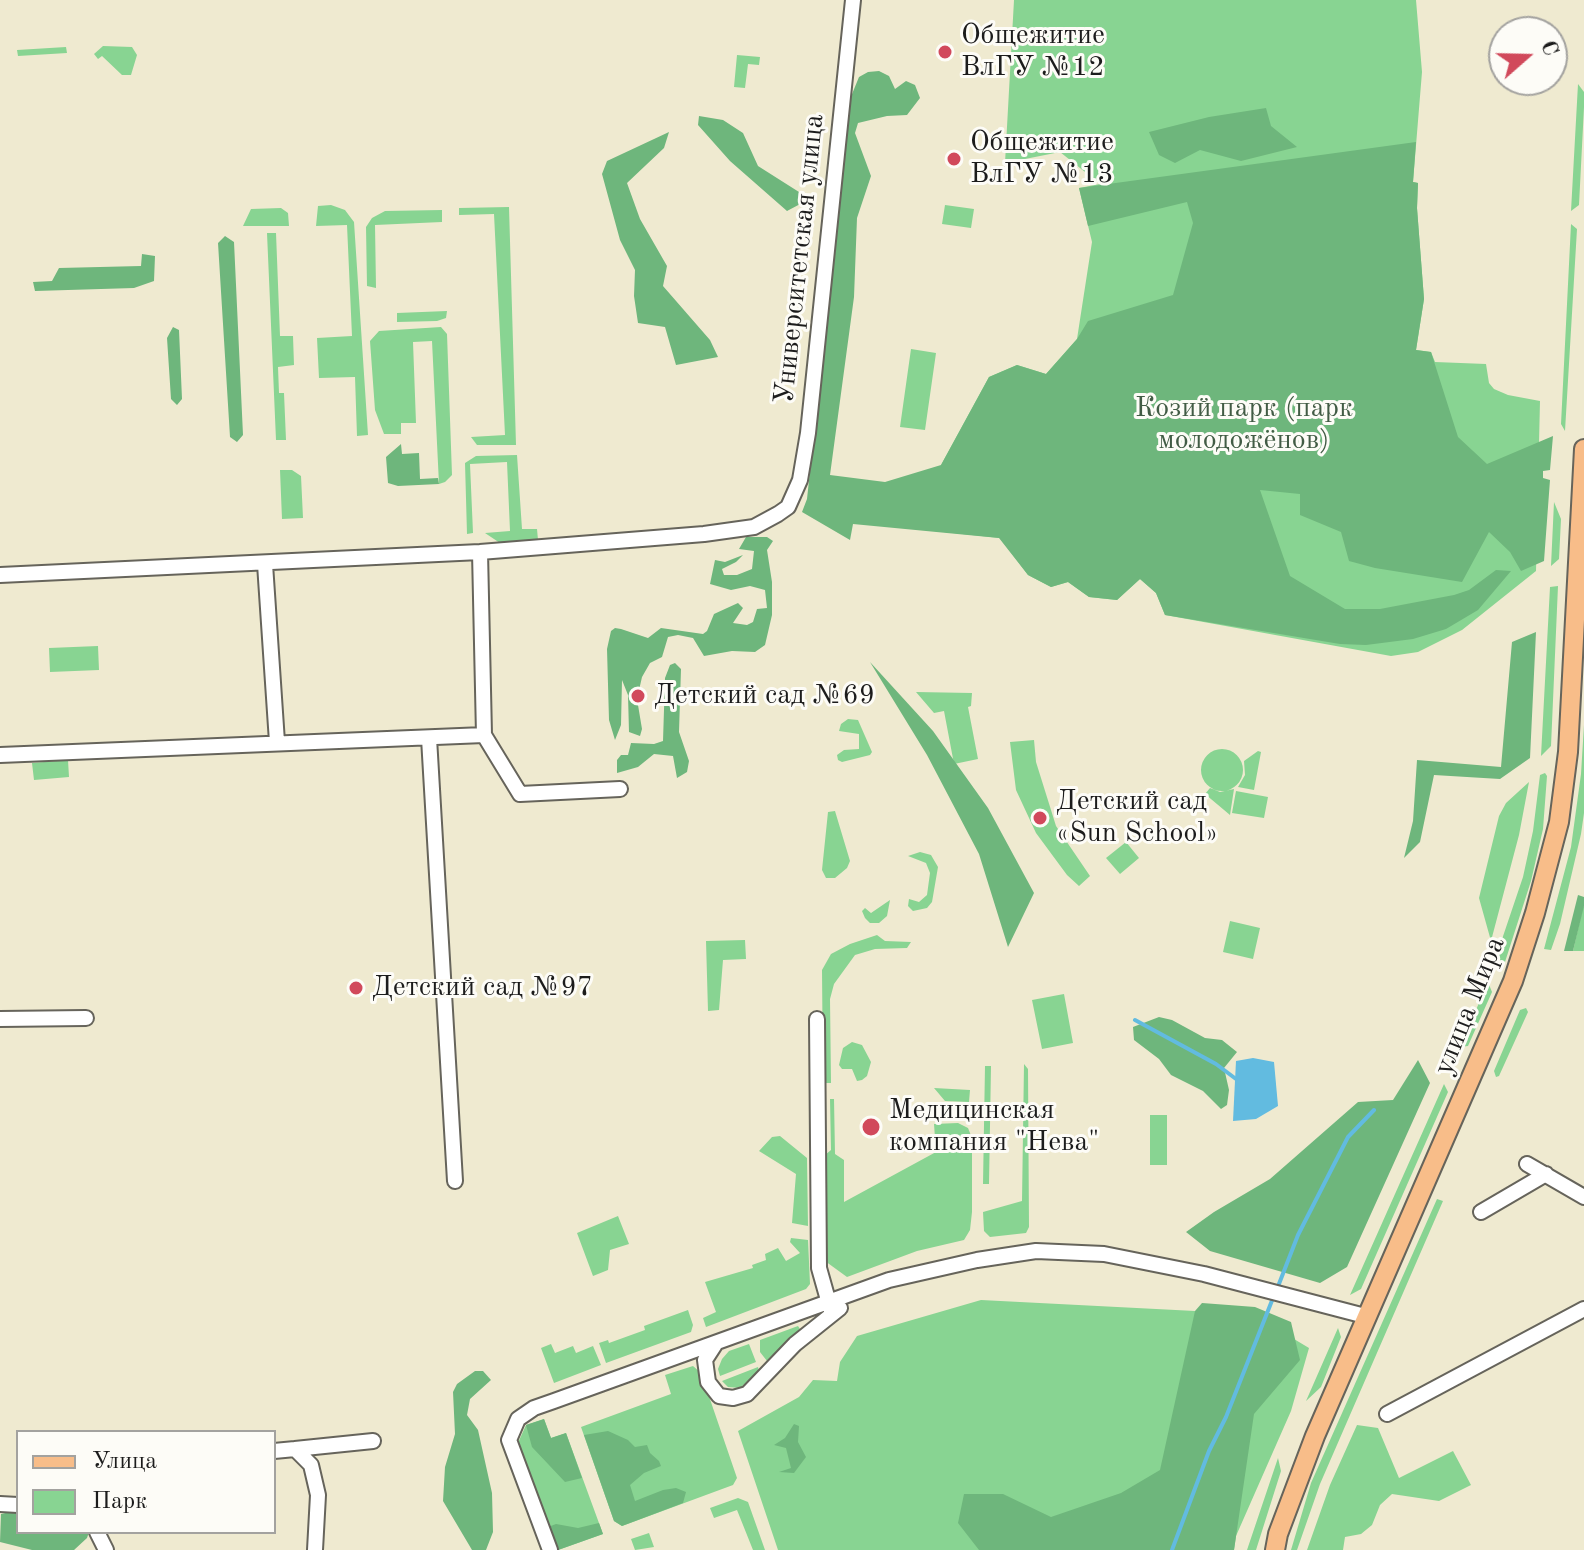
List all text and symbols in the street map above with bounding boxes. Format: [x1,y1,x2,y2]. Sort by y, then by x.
north arrow [1488,16,1568,96]
place label: Общежитие ВлГУ №12 [961,19,1105,85]
text: С [1536,38,1561,59]
marker: Общежитие ВлГУ №12 [936,43,954,61]
street label: Университетская улица [768,112,832,406]
place label: Общежитие ВлГУ №13 [970,126,1114,192]
marker: Общежитие ВлГУ №13 [945,150,963,168]
park label: Козий парк (парк молодожёнов) [1135,392,1353,458]
place label: Детский сад №69 [654,679,875,713]
marker: Детский сад №69 [629,687,647,705]
place label: Детский сад «Sun School» [1056,785,1218,851]
marker: Детский сад «Sun School» [1031,809,1049,827]
street label: улица Мира [1427,932,1513,1080]
place label: Детский сад №97 [372,971,593,1005]
marker: Детский сад №97 [347,979,365,997]
place label: Медицинская компания "Нева" [889,1094,1099,1160]
marker: Медицинская компания "Нева" [860,1116,882,1138]
legend [16,1430,276,1534]
text: Улица [92,1450,157,1474]
text: Парк [92,1490,147,1514]

